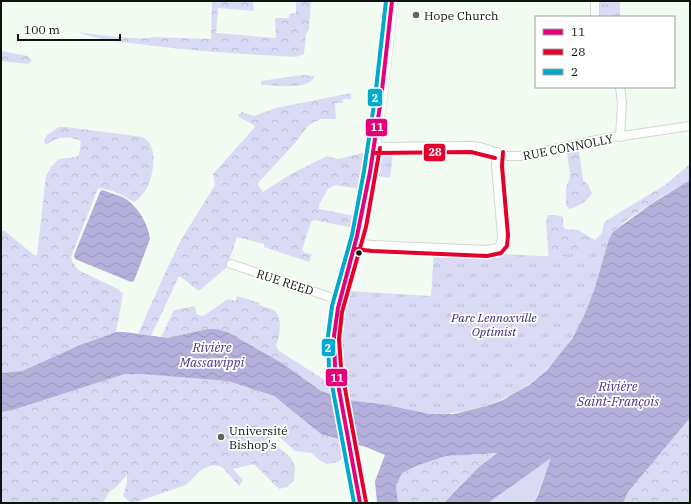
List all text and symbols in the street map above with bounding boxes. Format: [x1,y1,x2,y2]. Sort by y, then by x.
place label: Hope Church [424,8,499,23]
marker: Hope Church [411,10,421,20]
scale bar [18,16,120,42]
legend [535,16,675,88]
text: 100 m [24,22,60,37]
text: 11 [571,24,585,39]
text: 28 [571,44,585,59]
text: 2 [571,64,578,79]
line badge: 2 [367,88,383,107]
text: 2 [372,91,378,105]
line badge: 11 [365,118,388,137]
text: 11 [370,120,384,134]
street label: RUE CONNOLLY [522,131,615,163]
line badge: 28 [423,143,446,162]
text: 28 [428,145,442,159]
unlabelled marker [354,248,364,258]
street label: RUE REED [255,266,315,298]
park label: Parc Lennoxville Optimist [450,310,537,339]
line badge: 2 [321,338,336,357]
water label: Rivière Massawippi [179,339,244,371]
text: 2 [325,341,331,355]
line badge: 11 [325,368,348,387]
text: 11 [330,371,344,385]
water label: Rivière Saint-François [576,378,659,410]
place label: Université Bishop's [229,423,288,452]
marker: Université Bishop's [216,432,226,442]

